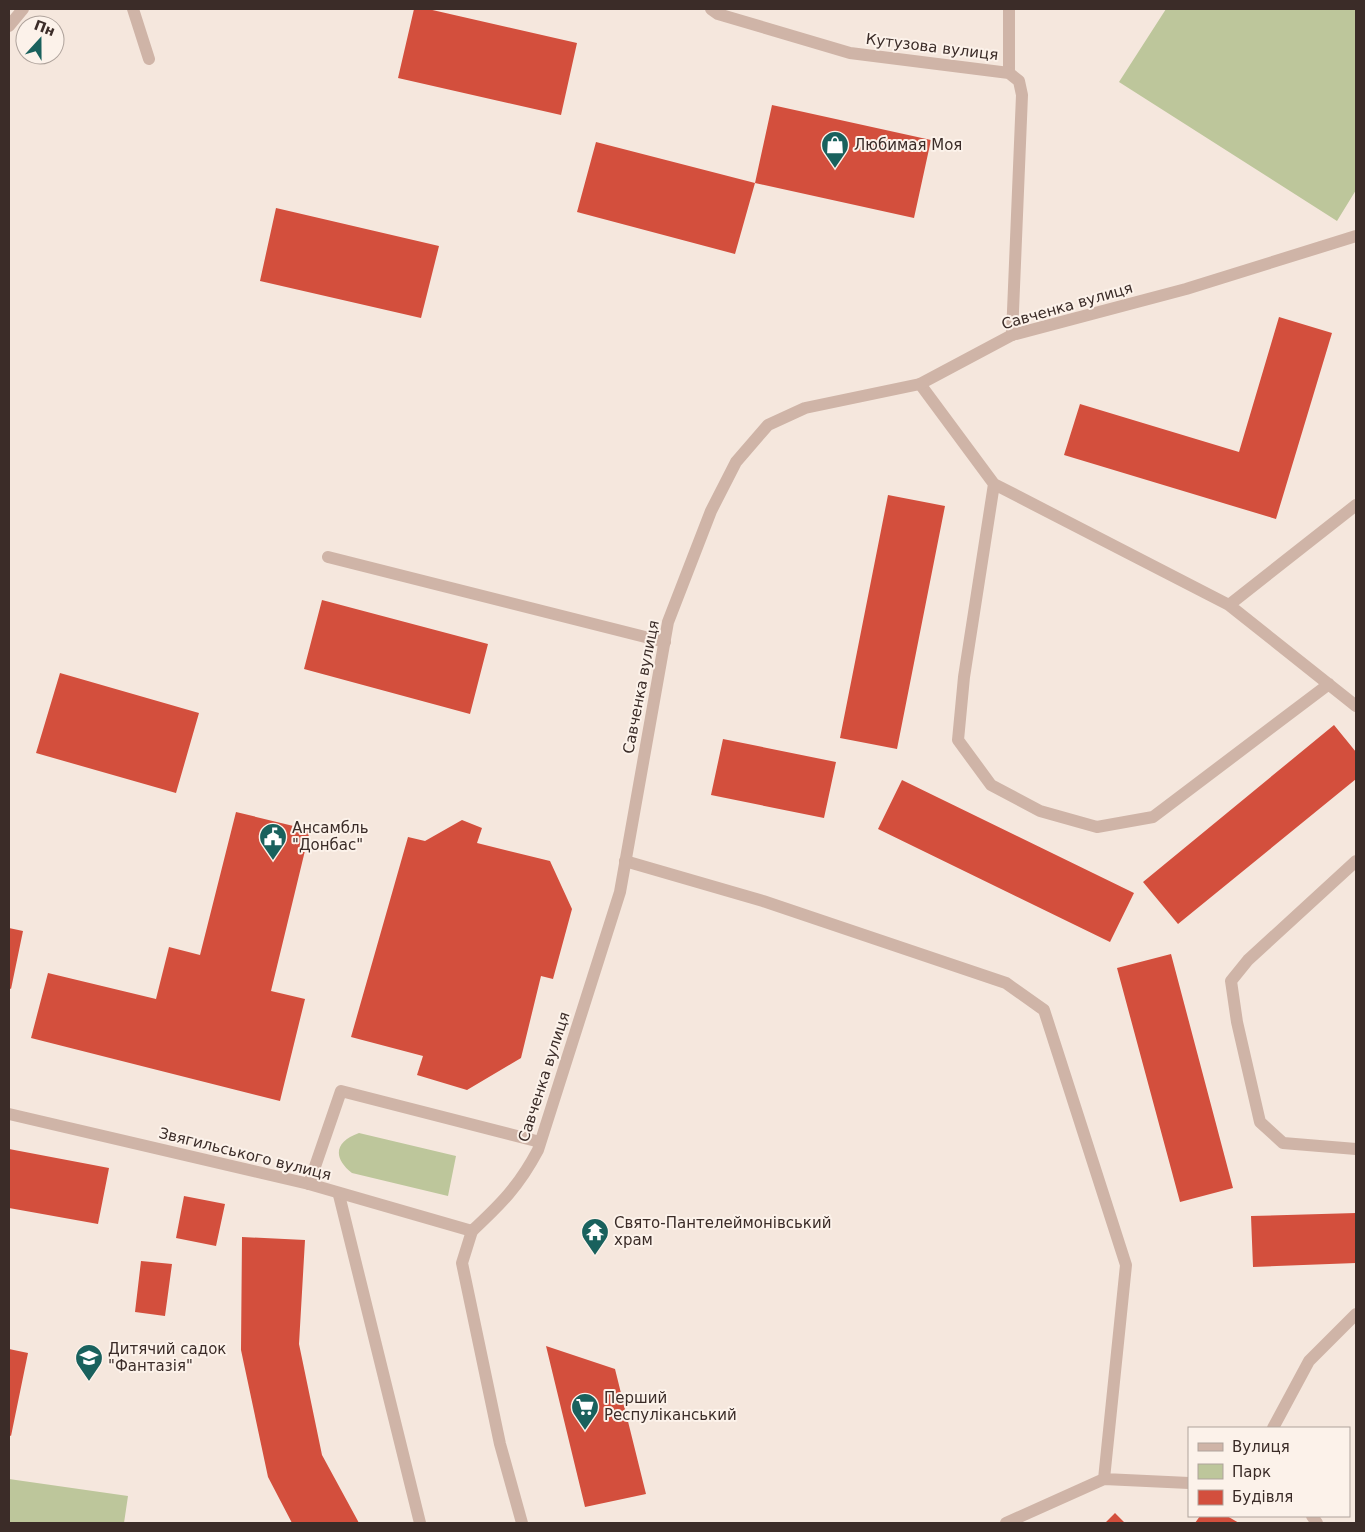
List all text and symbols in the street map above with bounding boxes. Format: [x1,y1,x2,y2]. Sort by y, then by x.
north arrow [15,15,65,65]
text: Пн [32,17,58,39]
street label: Кутузова вулиця [865,30,999,64]
shop icon: Любимая Моя [820,130,850,169]
place label: Любимая Моя [854,136,962,154]
street label: Савченка вулиця [999,279,1135,333]
street label: Савченка вулиця [619,619,663,755]
place label: Ансамбль "Донбас" [292,819,369,854]
public building icon: Ансамбль "Донбас" [258,822,288,861]
street label: Савченка вулиця [514,1010,574,1144]
street label: Звягильського вулиця [157,1124,333,1184]
place label: Свято-Пантелеймонівський храм [614,1214,831,1249]
temple icon: Свято-Пантелеймонівський храм [580,1217,610,1256]
place label: Дитячий садок "Фантазія" [108,1340,226,1375]
school or university icon: Дитячий садок "Фантазія" [74,1343,104,1382]
place label: Перший Респуліканський [604,1389,737,1424]
supermarket icon: Перший Респуліканський [570,1392,600,1431]
legend [1188,1427,1350,1517]
text: Вулиця [1232,1438,1290,1456]
text: Парк [1232,1463,1271,1481]
text: Будівля [1232,1488,1293,1506]

